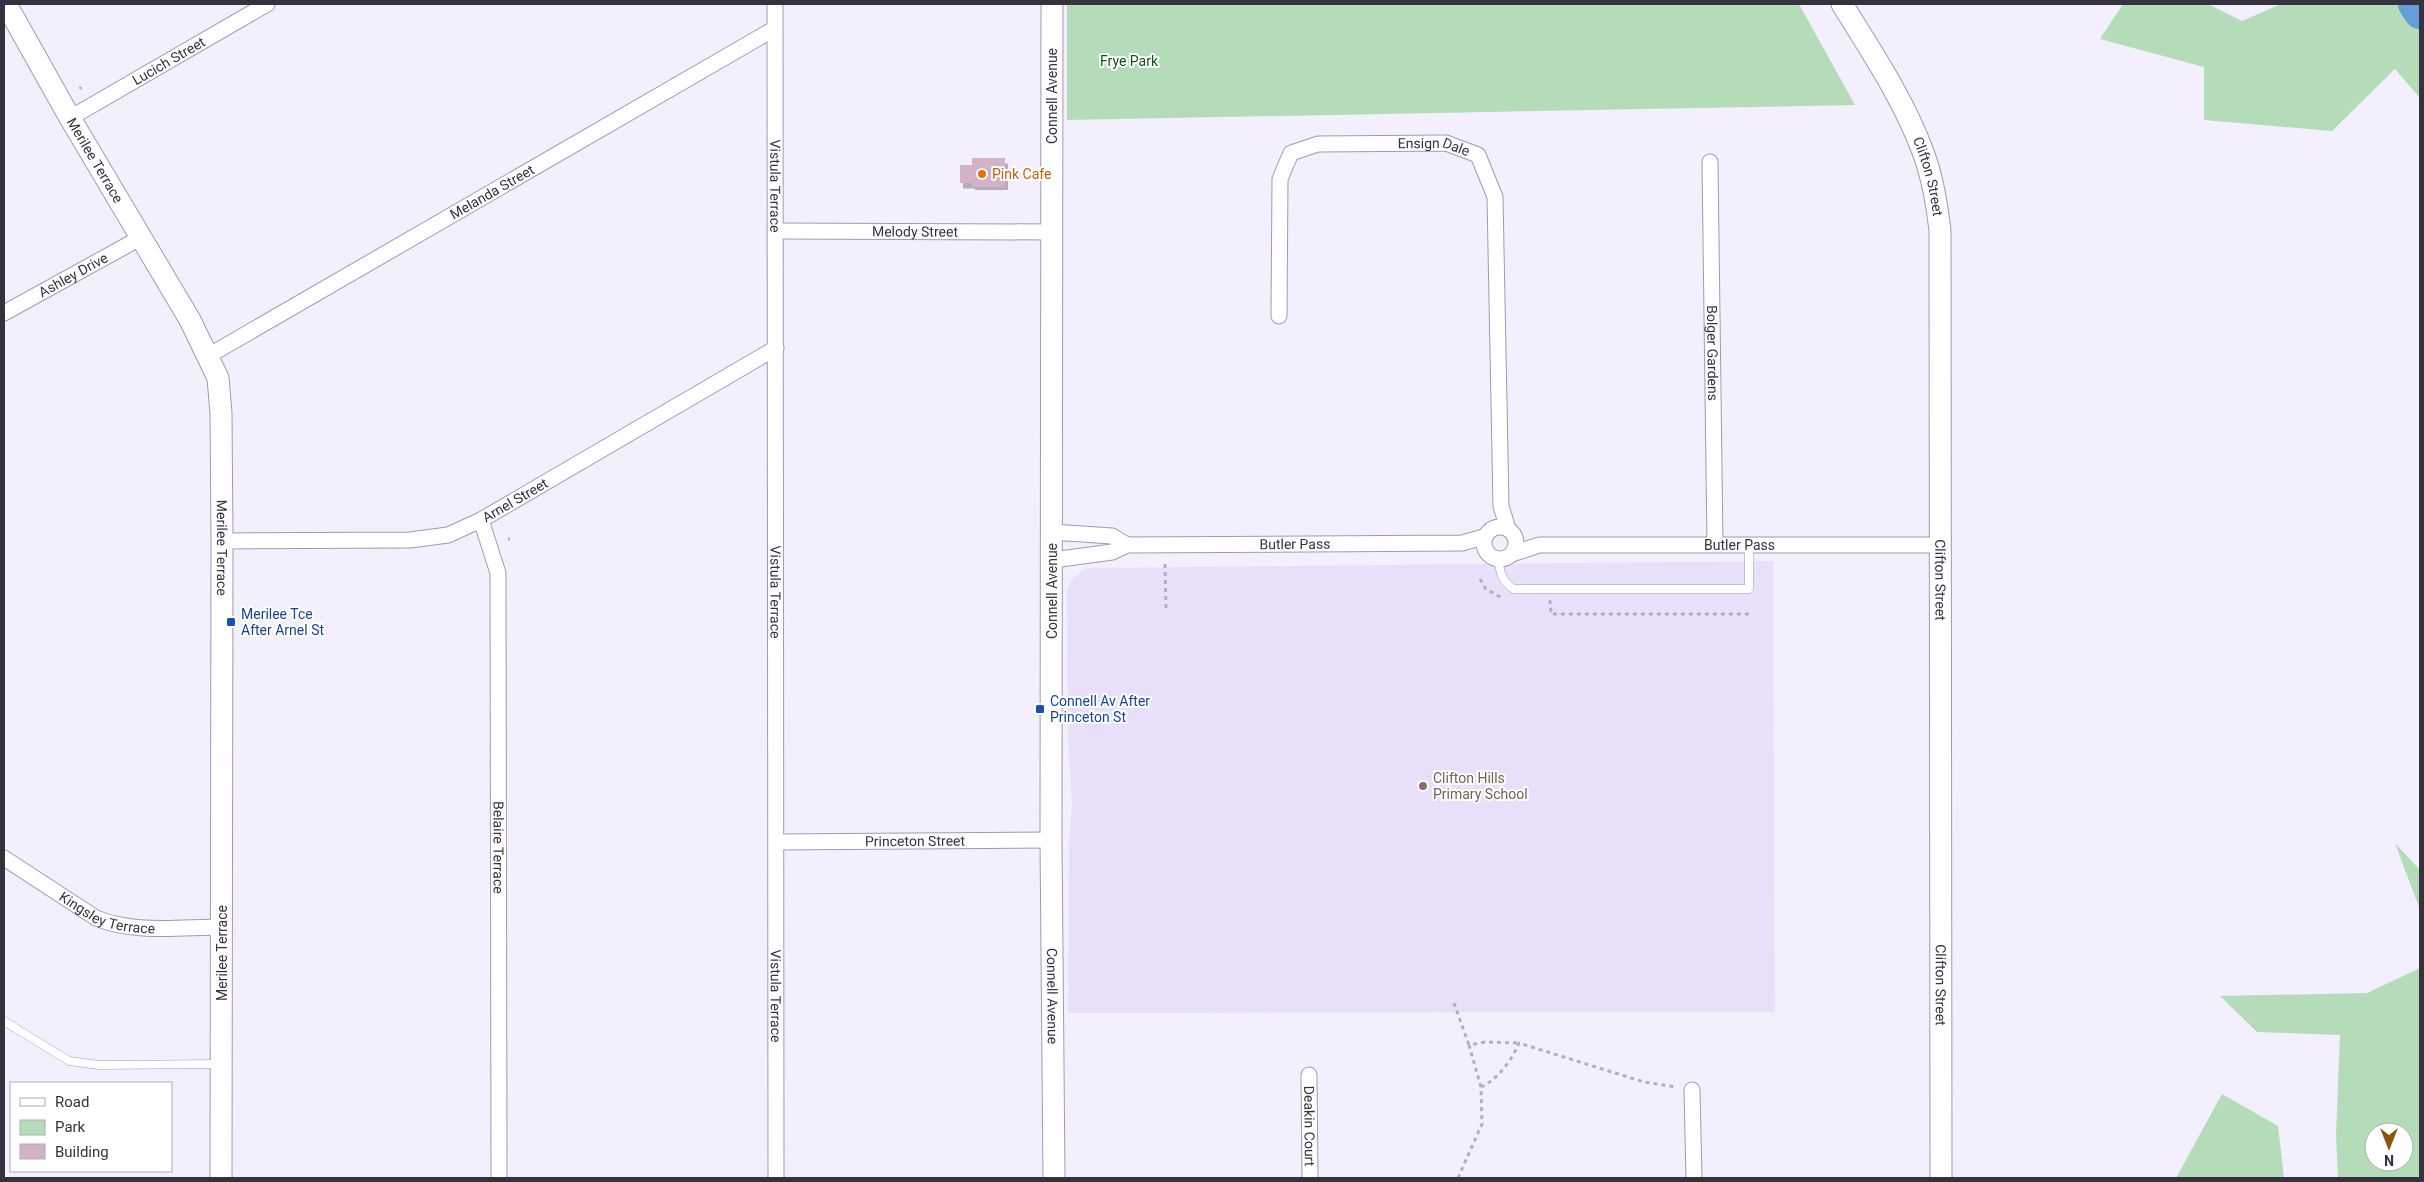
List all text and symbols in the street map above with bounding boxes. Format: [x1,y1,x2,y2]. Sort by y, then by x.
street label: Lucich Street [130,33,208,88]
street label: Connell Avenue [1044,48,1060,144]
park label: Frye Park [1100,53,1159,69]
street label: Merilee Terrace [64,115,127,206]
street label: Clifton Street [1910,134,1946,217]
street label: Ensign Dale [1398,135,1472,159]
street label: Vistula Terrace [767,140,783,232]
street label: Melanda Street [447,161,537,222]
place label: Pink Cafe [992,166,1051,182]
marker: Pink Cafe [976,168,988,180]
street label: Melody Street [872,223,958,240]
street label: Ashley Drive [36,249,111,300]
street label: Bolger Gardens [1704,305,1721,401]
street label: Arnel Street [480,475,551,525]
street label: Merilee Terrace [214,500,230,596]
street label: Butler Pass [1259,536,1330,552]
street label: Butler Pass [1704,537,1775,553]
street label: Clifton Street [1932,539,1948,621]
street label: Connell Avenue [1044,543,1060,639]
street label: Vistula Terrace [767,546,784,638]
place label: Merilee Tce After Arnel St [241,606,324,638]
marker: Merilee Tce After Arnel St [225,616,237,628]
place label: Connell Av After Princeton St [1050,693,1150,725]
marker: Connell Av After Princeton St [1034,703,1046,715]
place label: Clifton Hills Primary School [1433,770,1528,802]
marker: Clifton Hills Primary School [1417,780,1429,792]
street label: Belaire Terrace [490,801,507,894]
street label: Princeton Street [865,833,966,849]
street label: Kingsley Terrace [56,888,155,936]
street label: Merilee Terrace [214,905,230,1001]
street label: Clifton Street [1933,944,1949,1026]
street label: Connell Avenue [1044,948,1061,1044]
street label: Vistula Terrace [768,950,784,1042]
legend [10,1082,172,1172]
street label: Deakin Court [1301,1086,1318,1167]
text: Road [55,1093,89,1111]
text: Park [55,1118,86,1136]
north arrow [2364,1122,2414,1172]
text: Building [55,1143,109,1161]
text: N [2384,1152,2394,1168]

